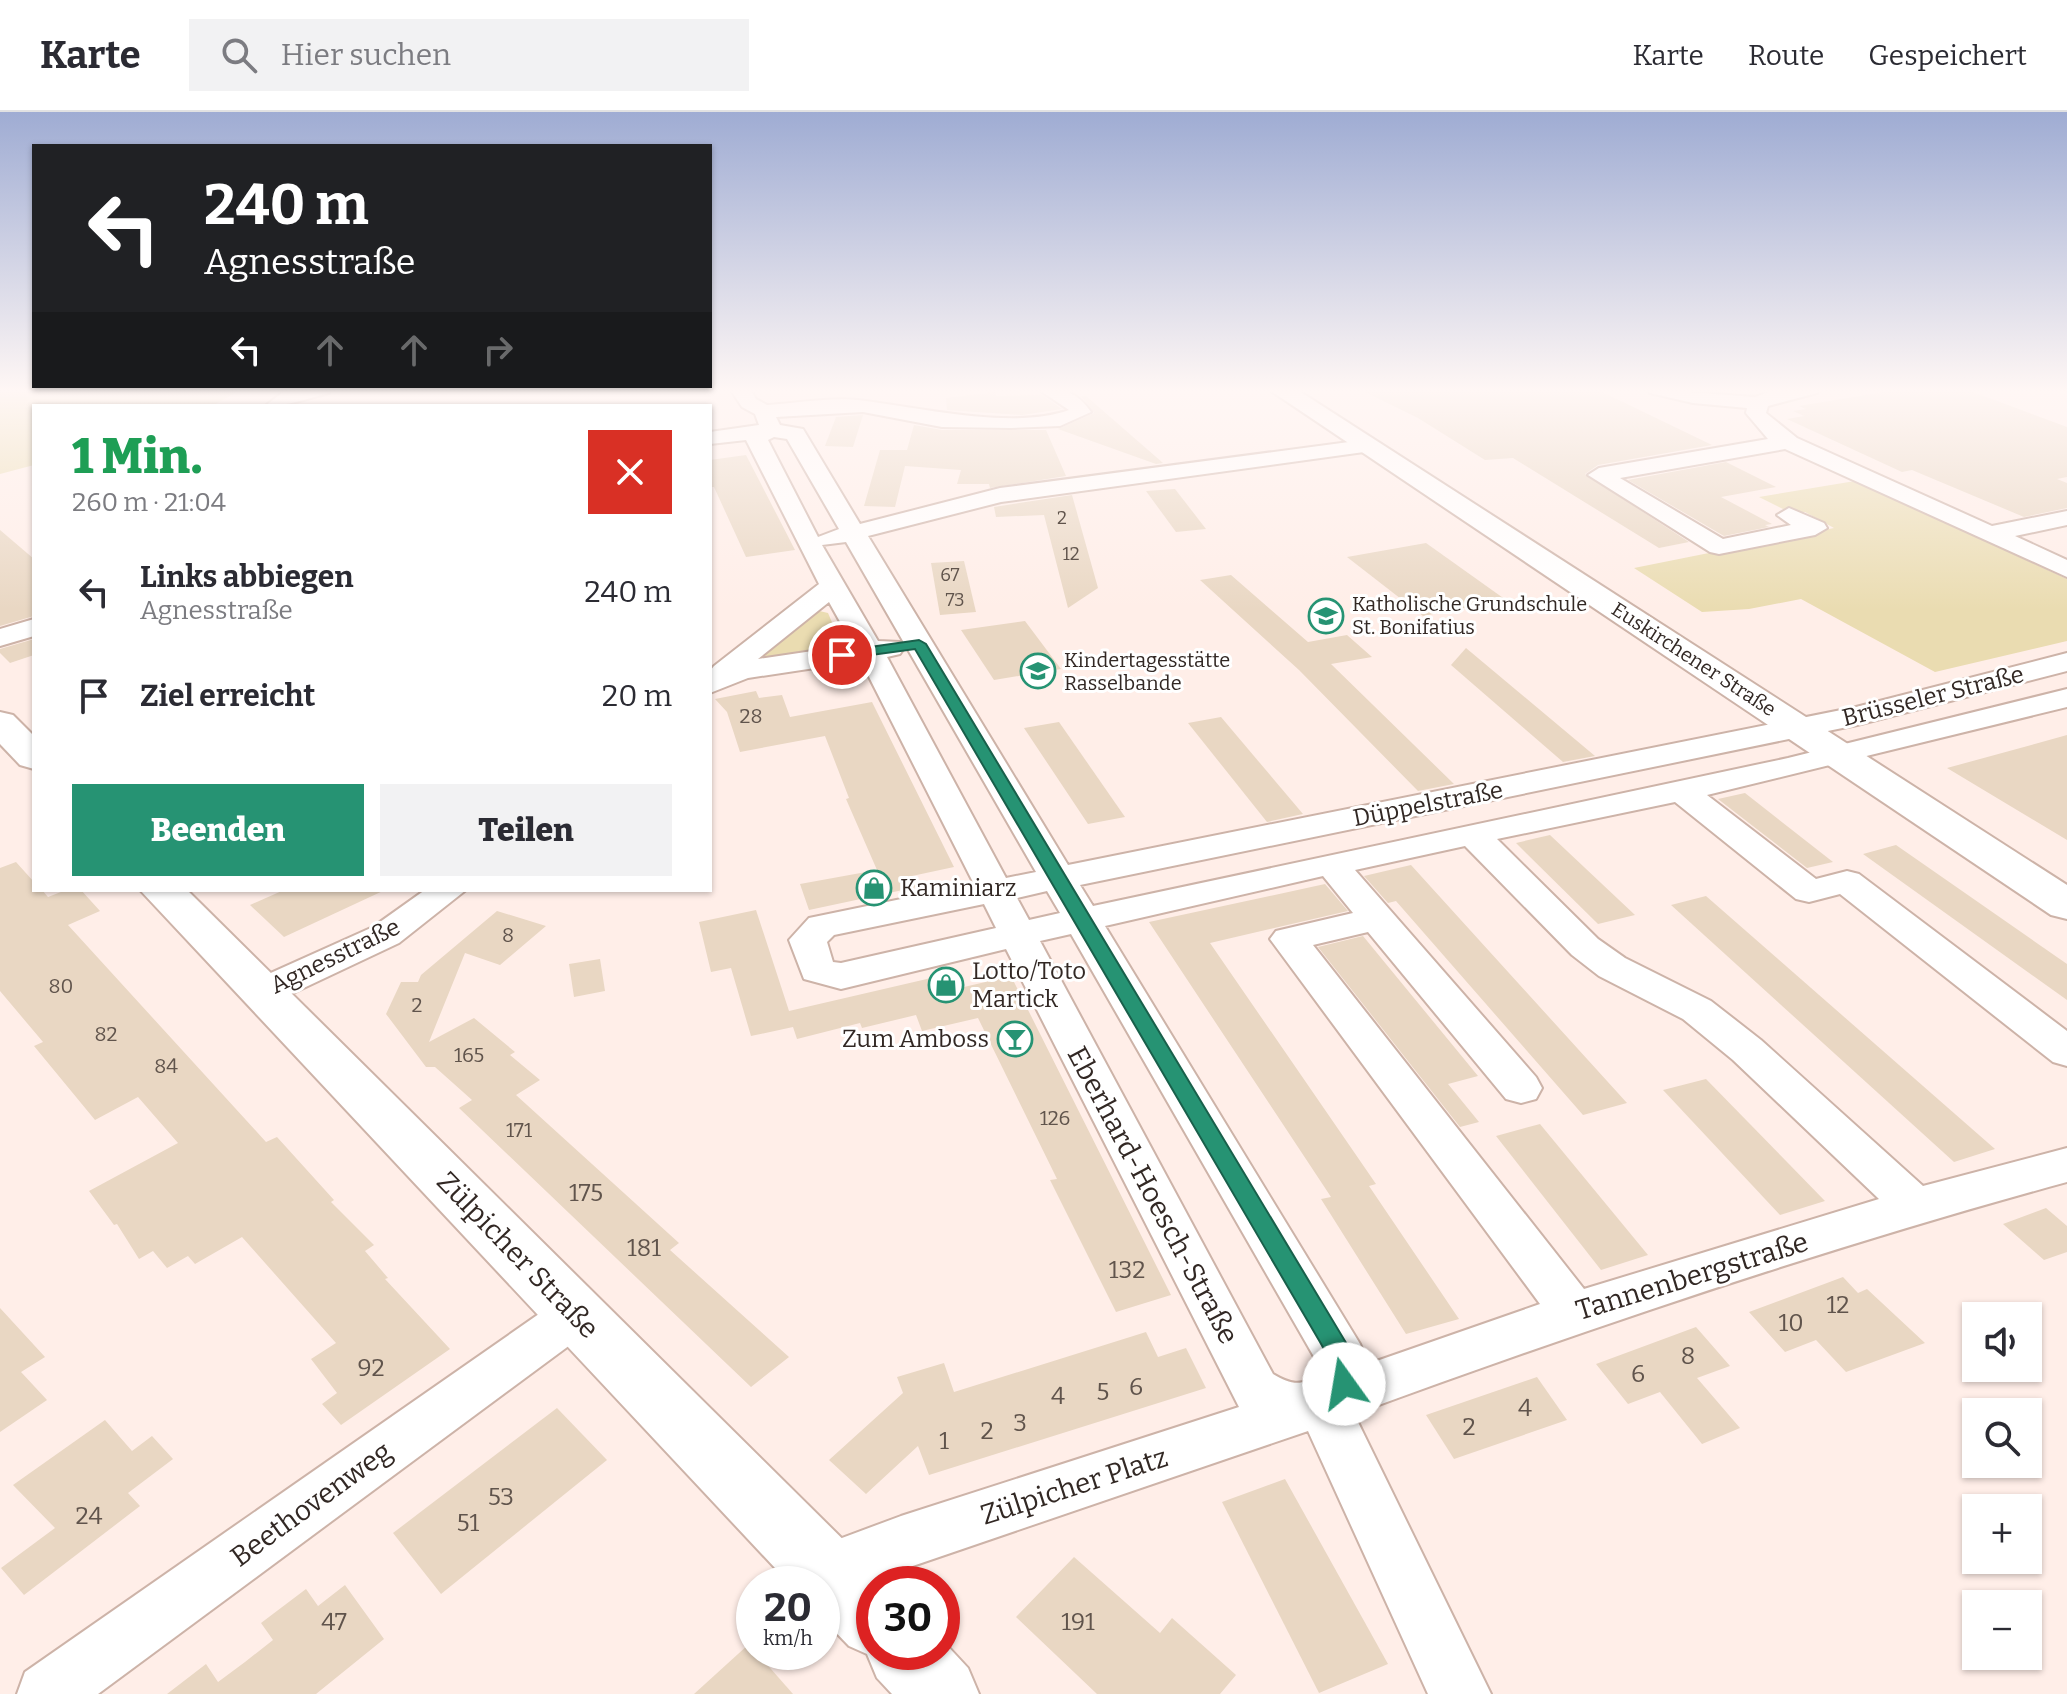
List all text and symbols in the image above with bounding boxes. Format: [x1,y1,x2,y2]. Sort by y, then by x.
search box [189,19,749,91]
text: Karte [40,32,141,78]
icon: search [217,33,261,77]
text: Hier suchen [281,37,451,73]
text: Karte [1633,39,1704,72]
text: Route [1748,39,1824,72]
text: Gespeichert [1868,39,2027,72]
text: 240 m [204,172,369,239]
icon: left [72,176,176,280]
text: Agnesstraße [204,240,415,284]
icon: left [224,328,268,372]
icon: ahead [308,328,352,372]
icon: ahead [392,328,436,372]
icon: right [476,328,520,372]
text: 1 Min. [72,428,202,486]
button: close [588,430,672,514]
text: 260 m · 21:04 [72,487,226,518]
house number: 2 [1057,507,1067,529]
house number: 12 [1062,543,1080,565]
text: Links abbiegen [140,559,353,595]
house number: 67 [940,564,960,586]
icon: left [72,570,116,614]
text: 240 m [584,574,672,610]
house number: 73 [946,589,964,611]
place label: Katholische Grundschule St. Bonifatius [1352,592,1587,639]
text: Agnesstraße [140,595,293,626]
school or university icon: Katholische Grundschule St. Bonifatius [1307,597,1345,635]
street label: Euskirchener Straße [1607,597,1781,721]
pin [808,621,876,689]
icon: arrive [820,633,864,677]
place label: Kindertagesstätte Rasselbande [1064,648,1230,695]
school or university icon: Kindertagesstätte Rasselbande [1019,652,1057,690]
street label: Brüsseler Straße [1839,660,2027,732]
icon: arrive [72,674,116,718]
text: Ziel erreicht [140,678,315,714]
text: 20 m [602,678,672,714]
house number: 28 [740,704,762,728]
street label: Düppelstraße [1351,776,1505,832]
button: Beenden [72,784,364,876]
button: Teilen [380,784,672,876]
shop icon: Kaminiarz [855,869,893,907]
place label: Kaminiarz [900,874,1016,902]
street label: Agnesstraße [266,913,404,999]
house number: 8 [502,923,514,947]
place label: Lotto/Toto Martick [972,957,1086,1013]
shop icon: Lotto/Toto Martick [927,966,965,1004]
house number: 80 [49,974,73,998]
house number: 2 [412,993,422,1017]
bar icon: Zum Amboss [996,1020,1034,1058]
house number: 82 [95,1022,117,1046]
place label: Zum Amboss [842,1025,989,1053]
street label: Eberhard-Hoesch-Straße [1061,1041,1245,1349]
house number: 165 [454,1043,484,1067]
house number: 84 [154,1054,178,1078]
house number: 126 [1040,1106,1070,1130]
house number: 171 [506,1118,532,1142]
street label: Zülpicher Straße [430,1165,606,1345]
house number: 175 [569,1179,603,1207]
street label: Tannenbergstraße [1572,1225,1812,1327]
house number: 181 [627,1234,661,1262]
house number: 132 [1109,1256,1145,1284]
house number: 12 [1827,1291,1849,1319]
map controls [1962,1302,2042,1670]
button: sound [1962,1302,2042,1382]
house number: 10 [1778,1309,1804,1337]
position arrow [1302,1342,1386,1426]
house number: 8 [1681,1342,1695,1370]
house number: 92 [357,1354,385,1382]
house number: 6 [1631,1360,1645,1388]
house number: 6 [1129,1373,1143,1401]
house number: 5 [1097,1378,1109,1406]
house number: 4 [1051,1382,1065,1410]
house number: 4 [1518,1394,1532,1422]
button: search [1962,1398,2042,1478]
house number: 3 [1013,1409,1027,1437]
house number: 2 [1462,1413,1476,1441]
house number: 2 [980,1417,994,1445]
house number: 1 [939,1427,949,1455]
street label: Beethovenweg [224,1435,398,1573]
street label: Zülpicher Platz [976,1440,1172,1532]
house number: 53 [488,1483,514,1511]
button: + [1962,1494,2042,1574]
house number: 24 [75,1502,103,1530]
house number: 51 [457,1509,479,1537]
speed limit sign: 30 [856,1566,960,1670]
text: 20 [764,1584,812,1632]
button: − [1962,1590,2042,1670]
house number: 47 [321,1608,347,1636]
house number: 191 [1061,1608,1095,1636]
text: km/h [763,1626,813,1650]

